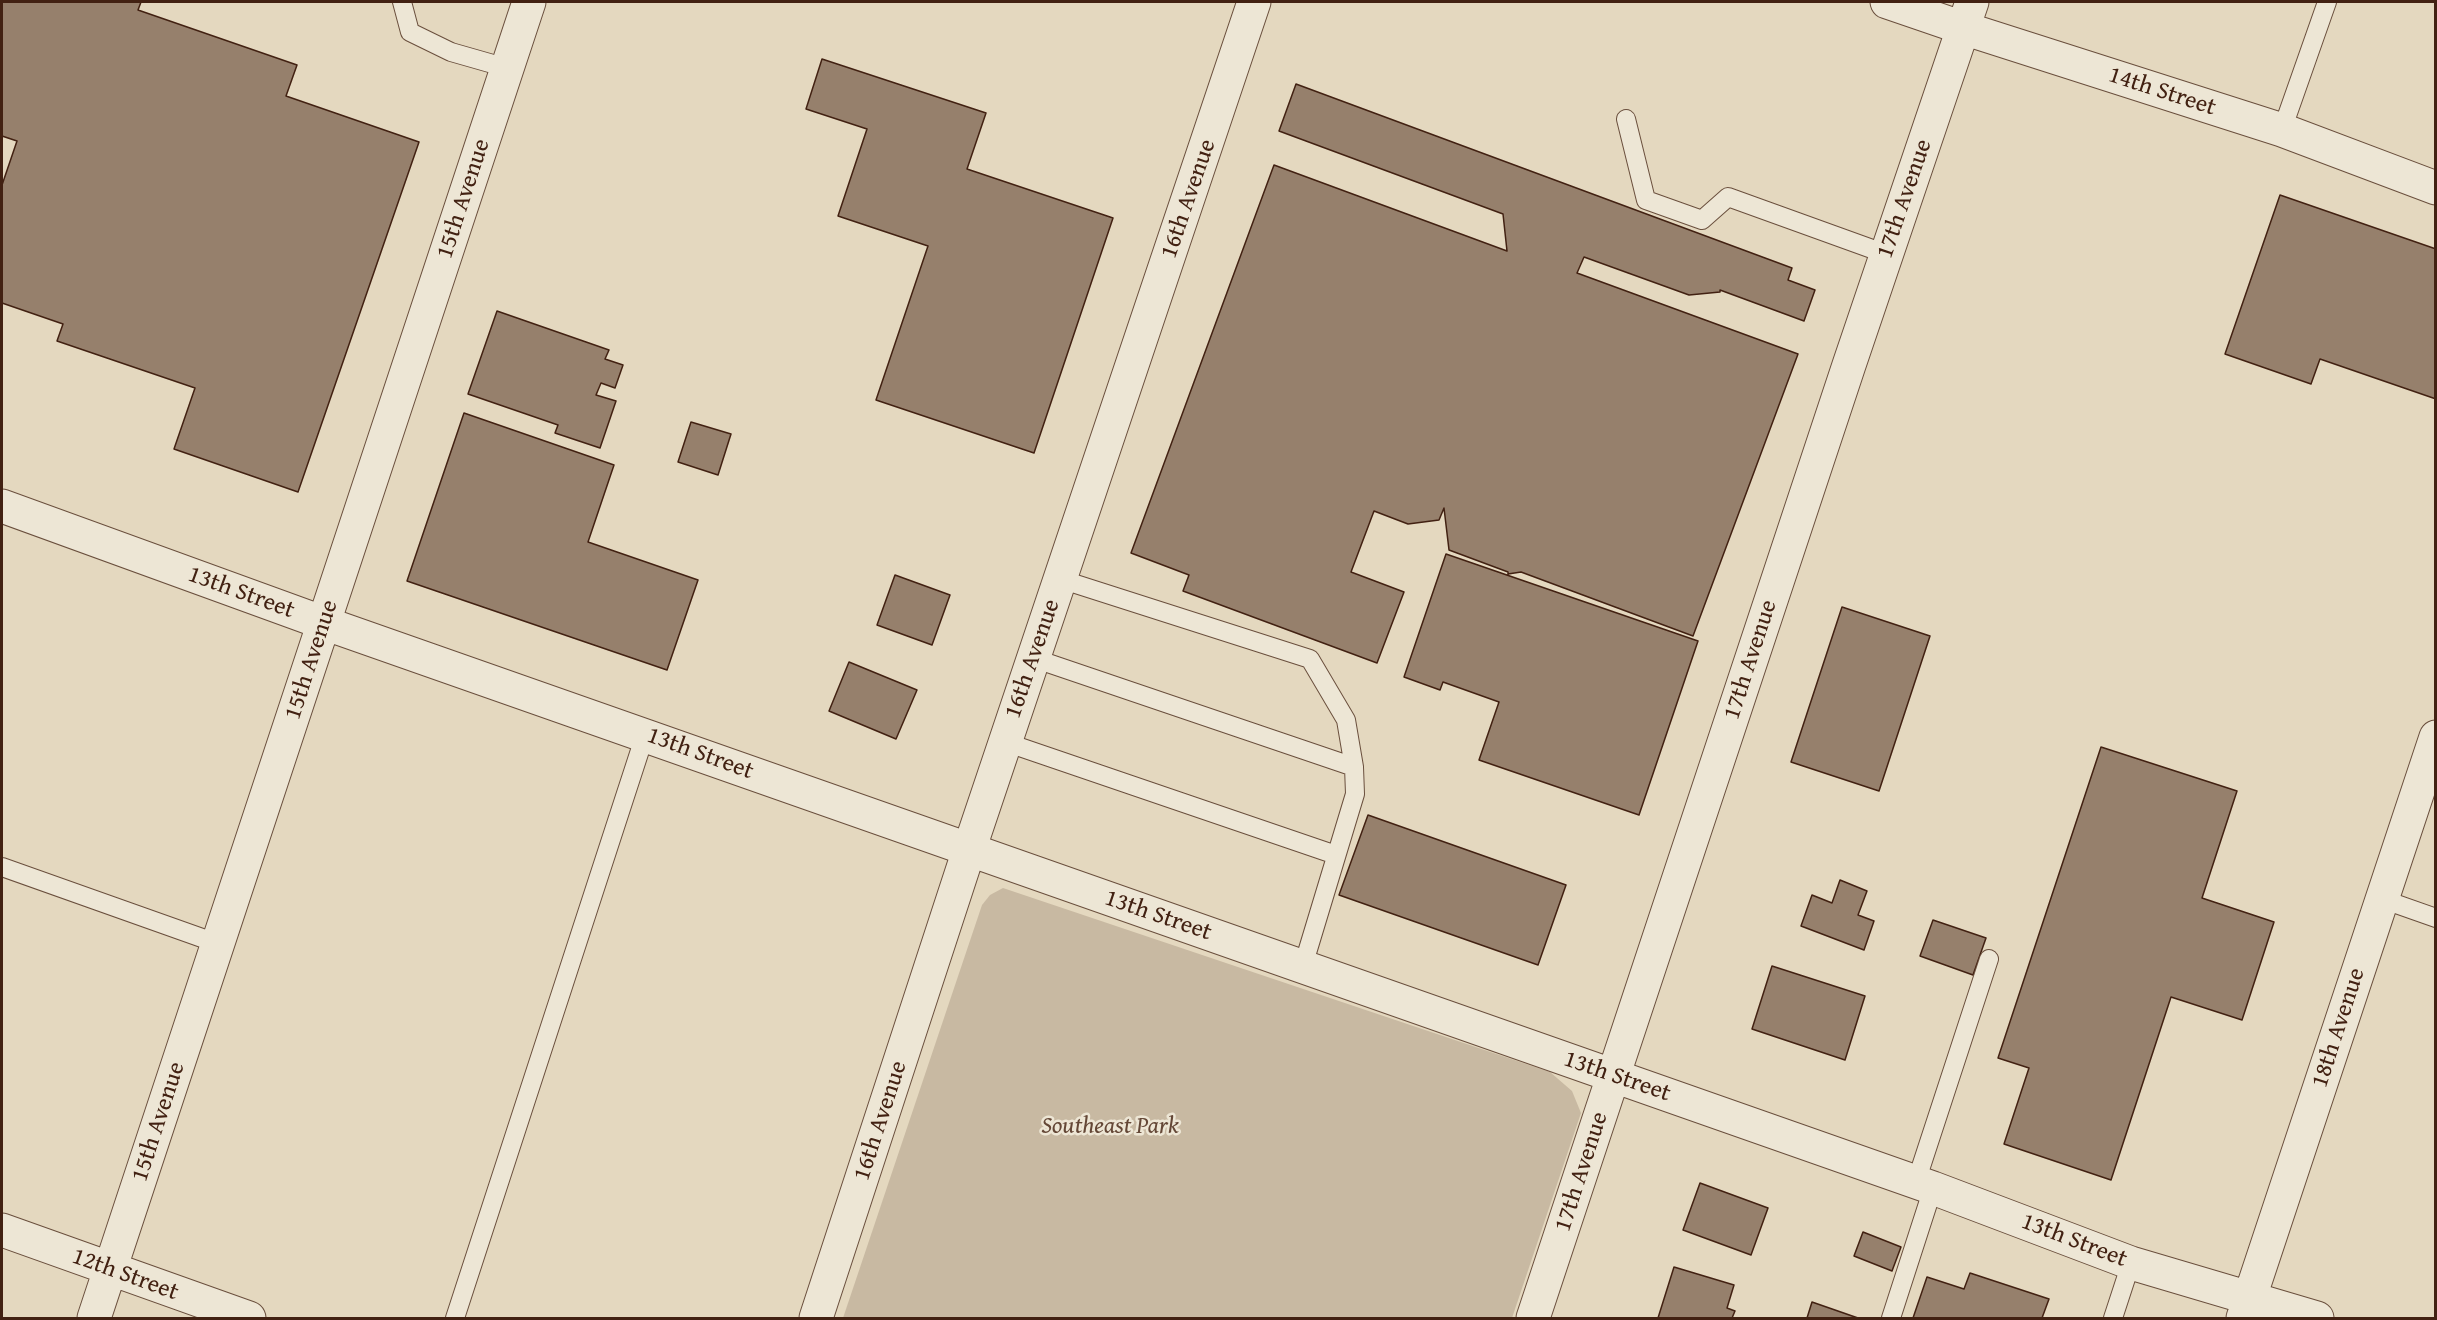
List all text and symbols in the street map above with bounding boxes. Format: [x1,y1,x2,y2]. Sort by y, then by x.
street label: 14th Street [2105,61,2219,123]
street label: 15th Avenue [431,136,497,262]
street label: 16th Avenue [1155,136,1223,262]
street label: 17th Avenue [1871,136,1939,262]
street label: 13th Street [184,560,298,626]
street label: 16th Avenue [999,596,1067,722]
street label: 15th Avenue [279,597,345,723]
street label: 17th Avenue [1718,597,1784,723]
street label: 13th Street [643,721,757,787]
street label: 13th Street [1101,884,1215,948]
street label: 18th Avenue [2306,965,2372,1091]
street label: 13th Street [1560,1045,1674,1109]
street label: 16th Avenue [848,1058,914,1184]
street label: 15th Avenue [126,1059,192,1185]
street label: 17th Avenue [1549,1109,1615,1235]
park label: Southeast Park [1041,1113,1179,1141]
street label: 13th Street [2017,1208,2131,1274]
street label: 12th Street [68,1242,182,1308]

